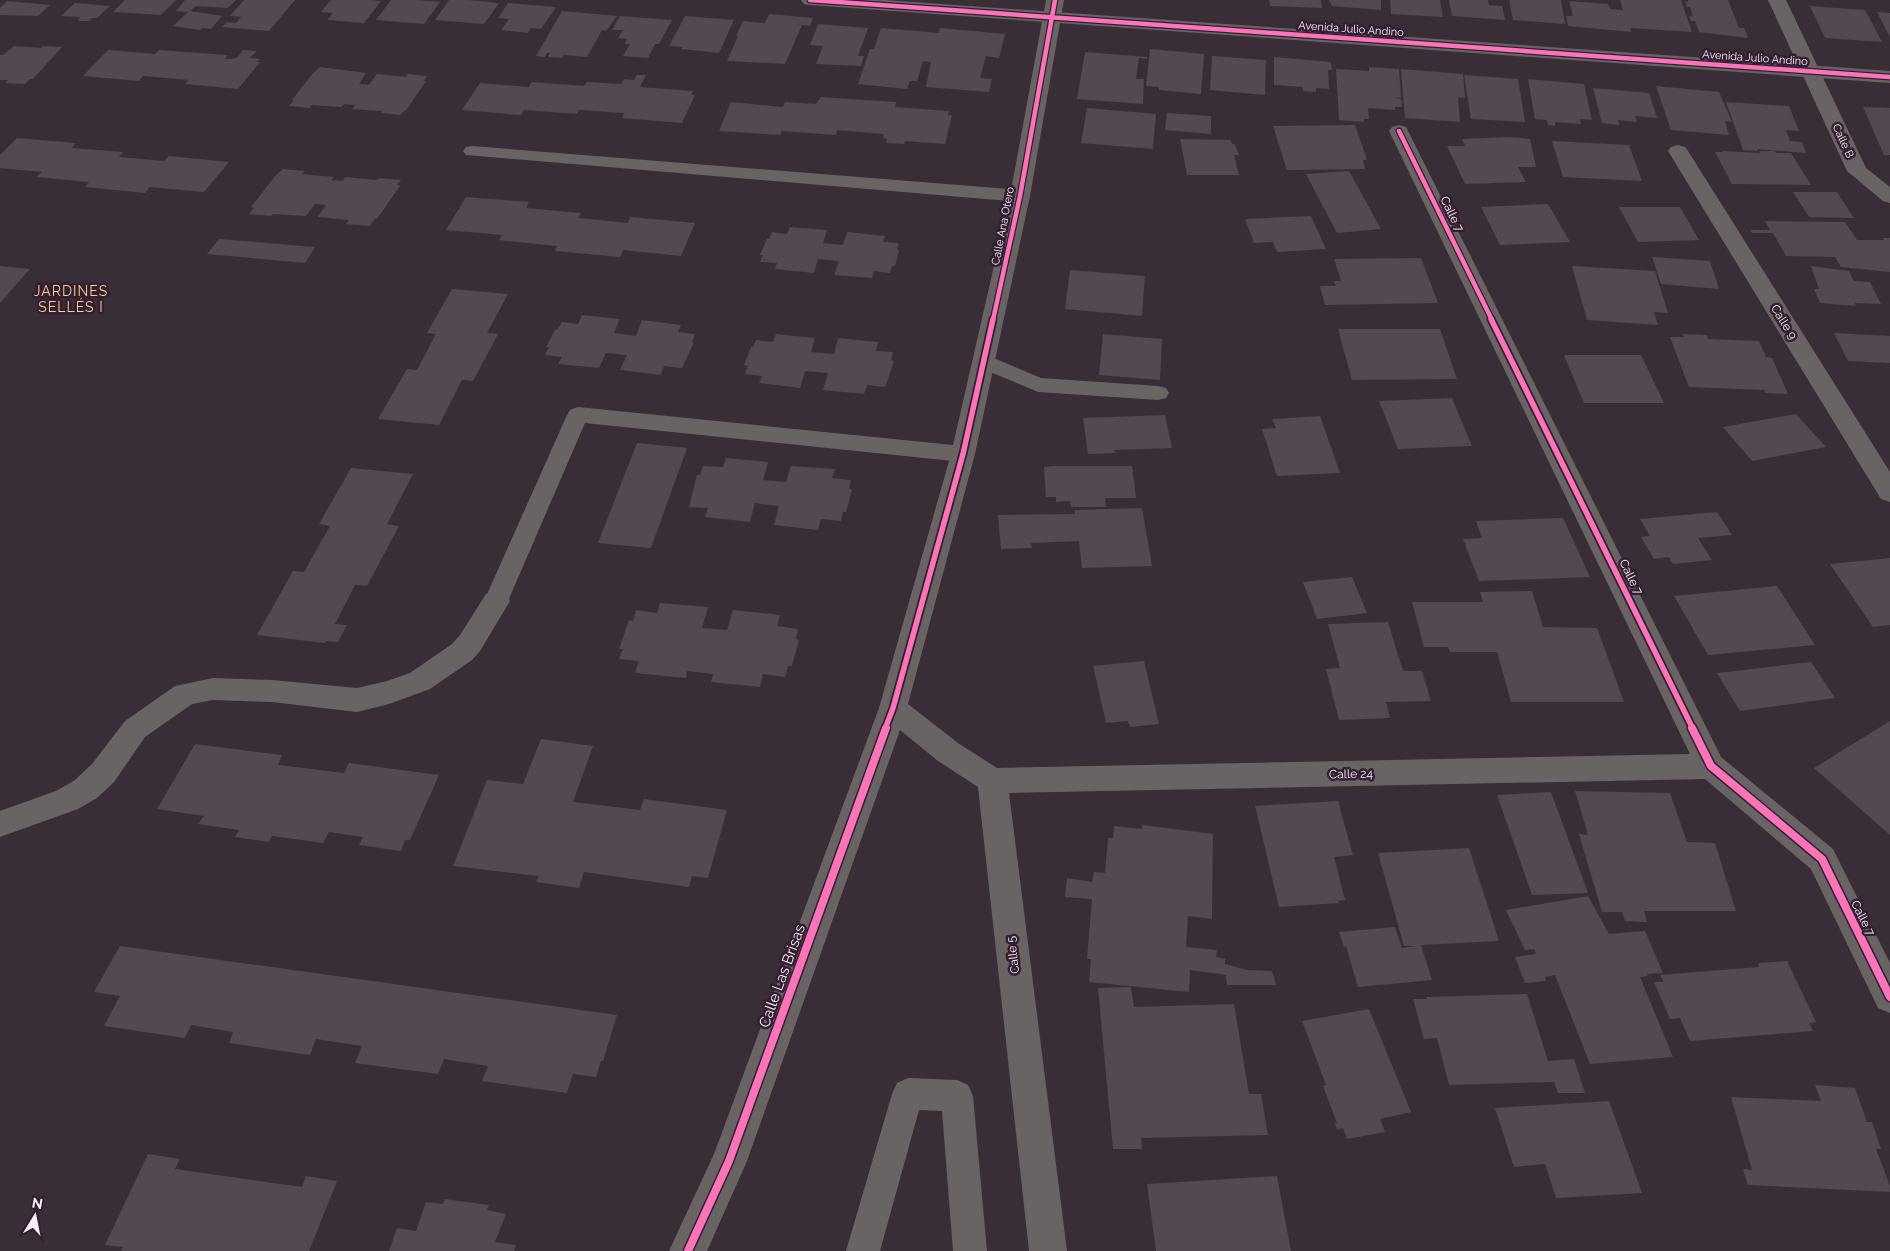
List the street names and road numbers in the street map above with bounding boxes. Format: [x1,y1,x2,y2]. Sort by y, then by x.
street label: Avenida Julio Andino [1298,19,1405,39]
street label: Avenida Julio Andino [1702,48,1809,68]
street label: Calle B [1829,122,1857,160]
street label: Calle Ana Otero [989,185,1017,266]
street label: Calle 7 [1437,194,1467,235]
street label: Calle 9 [1768,302,1800,342]
street label: Calle 7 [1616,557,1646,598]
street label: Calle 24 [1329,767,1374,781]
street label: Calle 7 [1848,898,1878,939]
street label: Calle Las Brisas [755,922,809,1030]
street label: Calle 5 [1004,935,1022,975]

